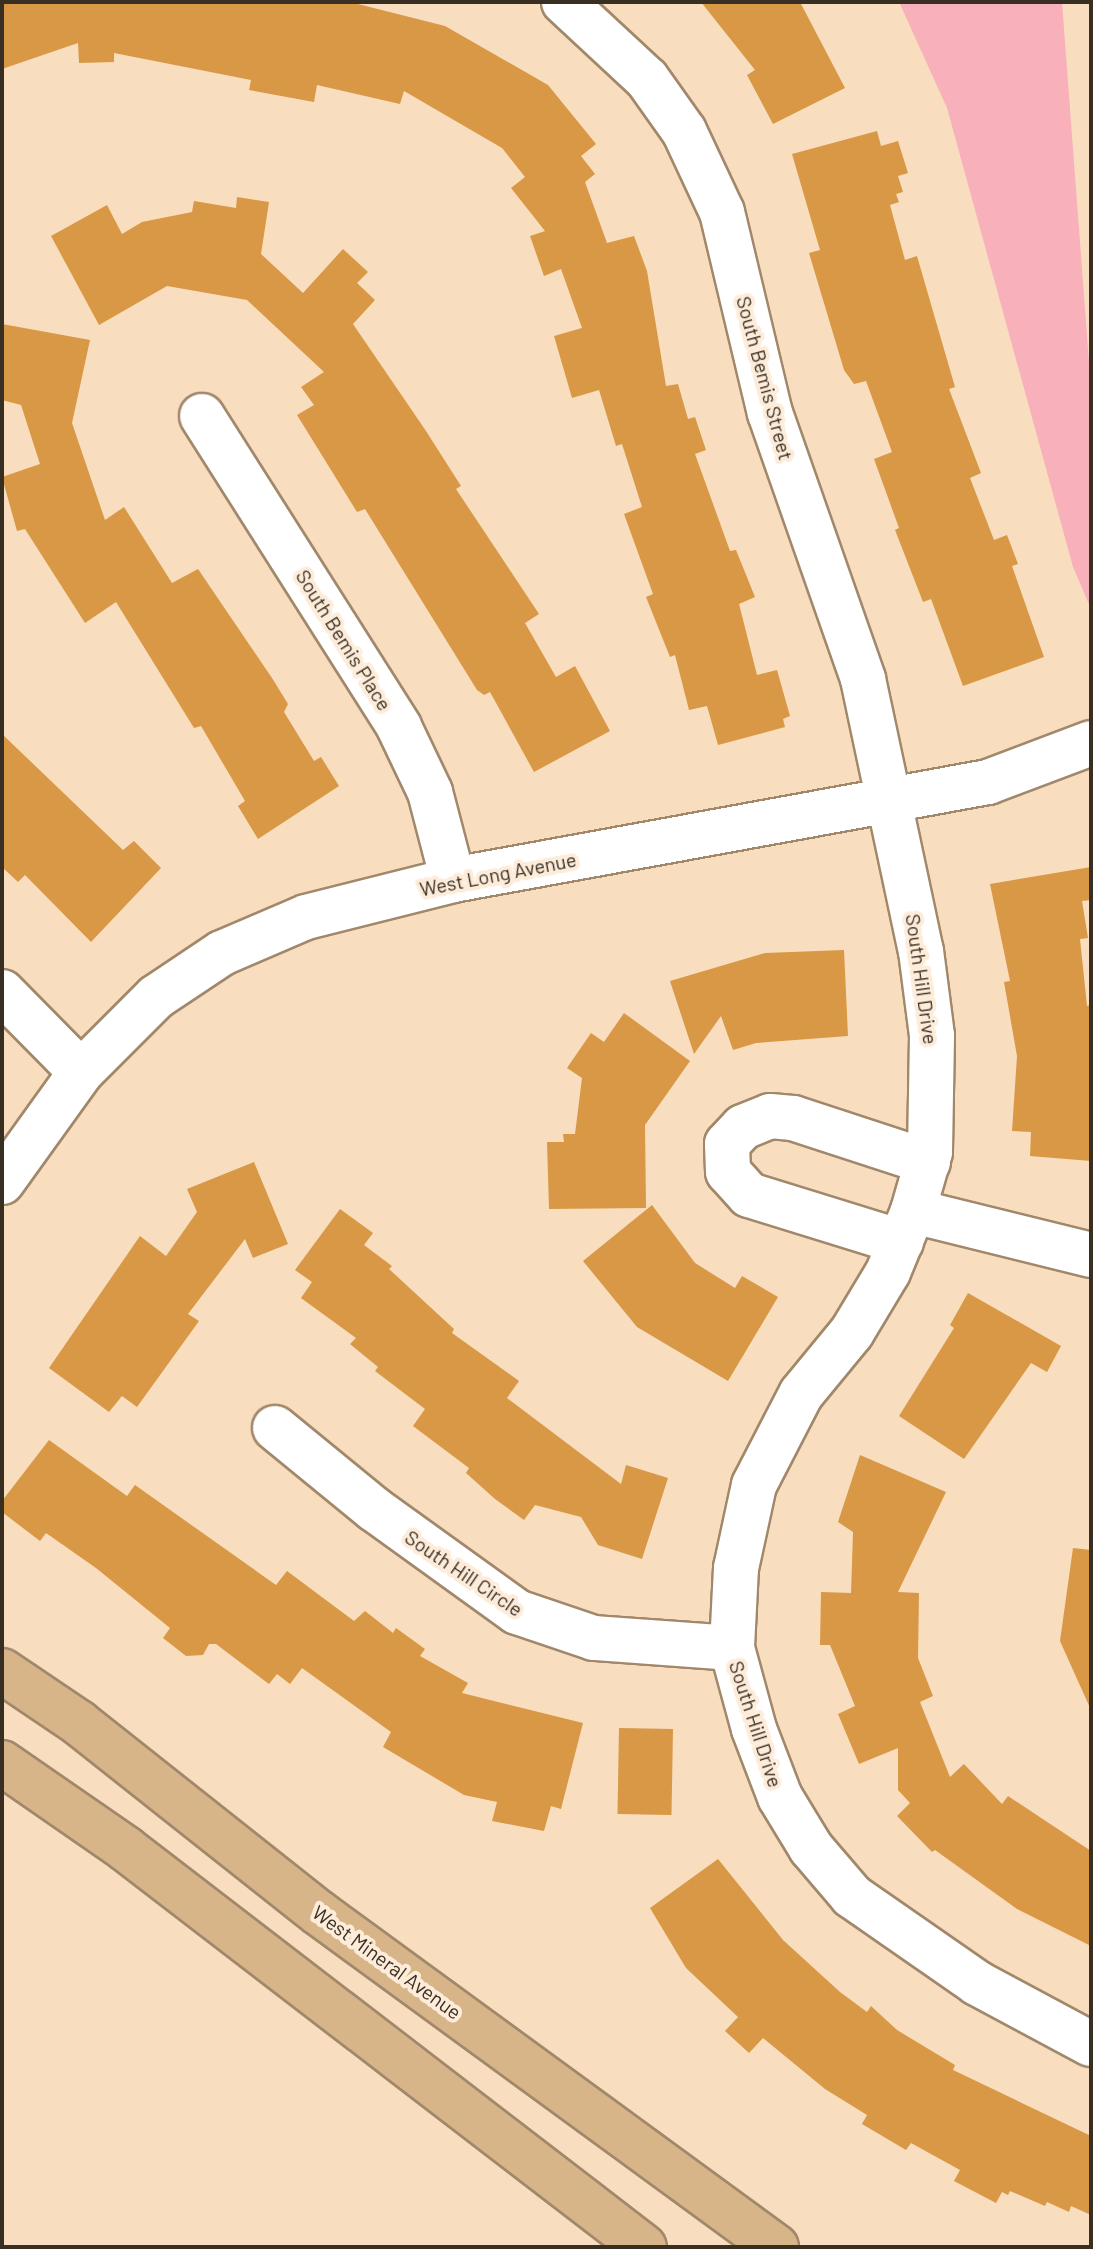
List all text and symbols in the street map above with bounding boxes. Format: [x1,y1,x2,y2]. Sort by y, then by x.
street label: South Bemis Street [732,294,798,462]
street label: South Bemis Place [291,565,397,715]
street label: West Long Avenue [418,847,578,901]
street label: South Hill Drive [901,912,943,1046]
street label: South Hill Circle [401,1525,527,1621]
street label: South Hill Drive [724,1658,788,1790]
street label: West Mineral Avenue [308,1900,466,2024]

